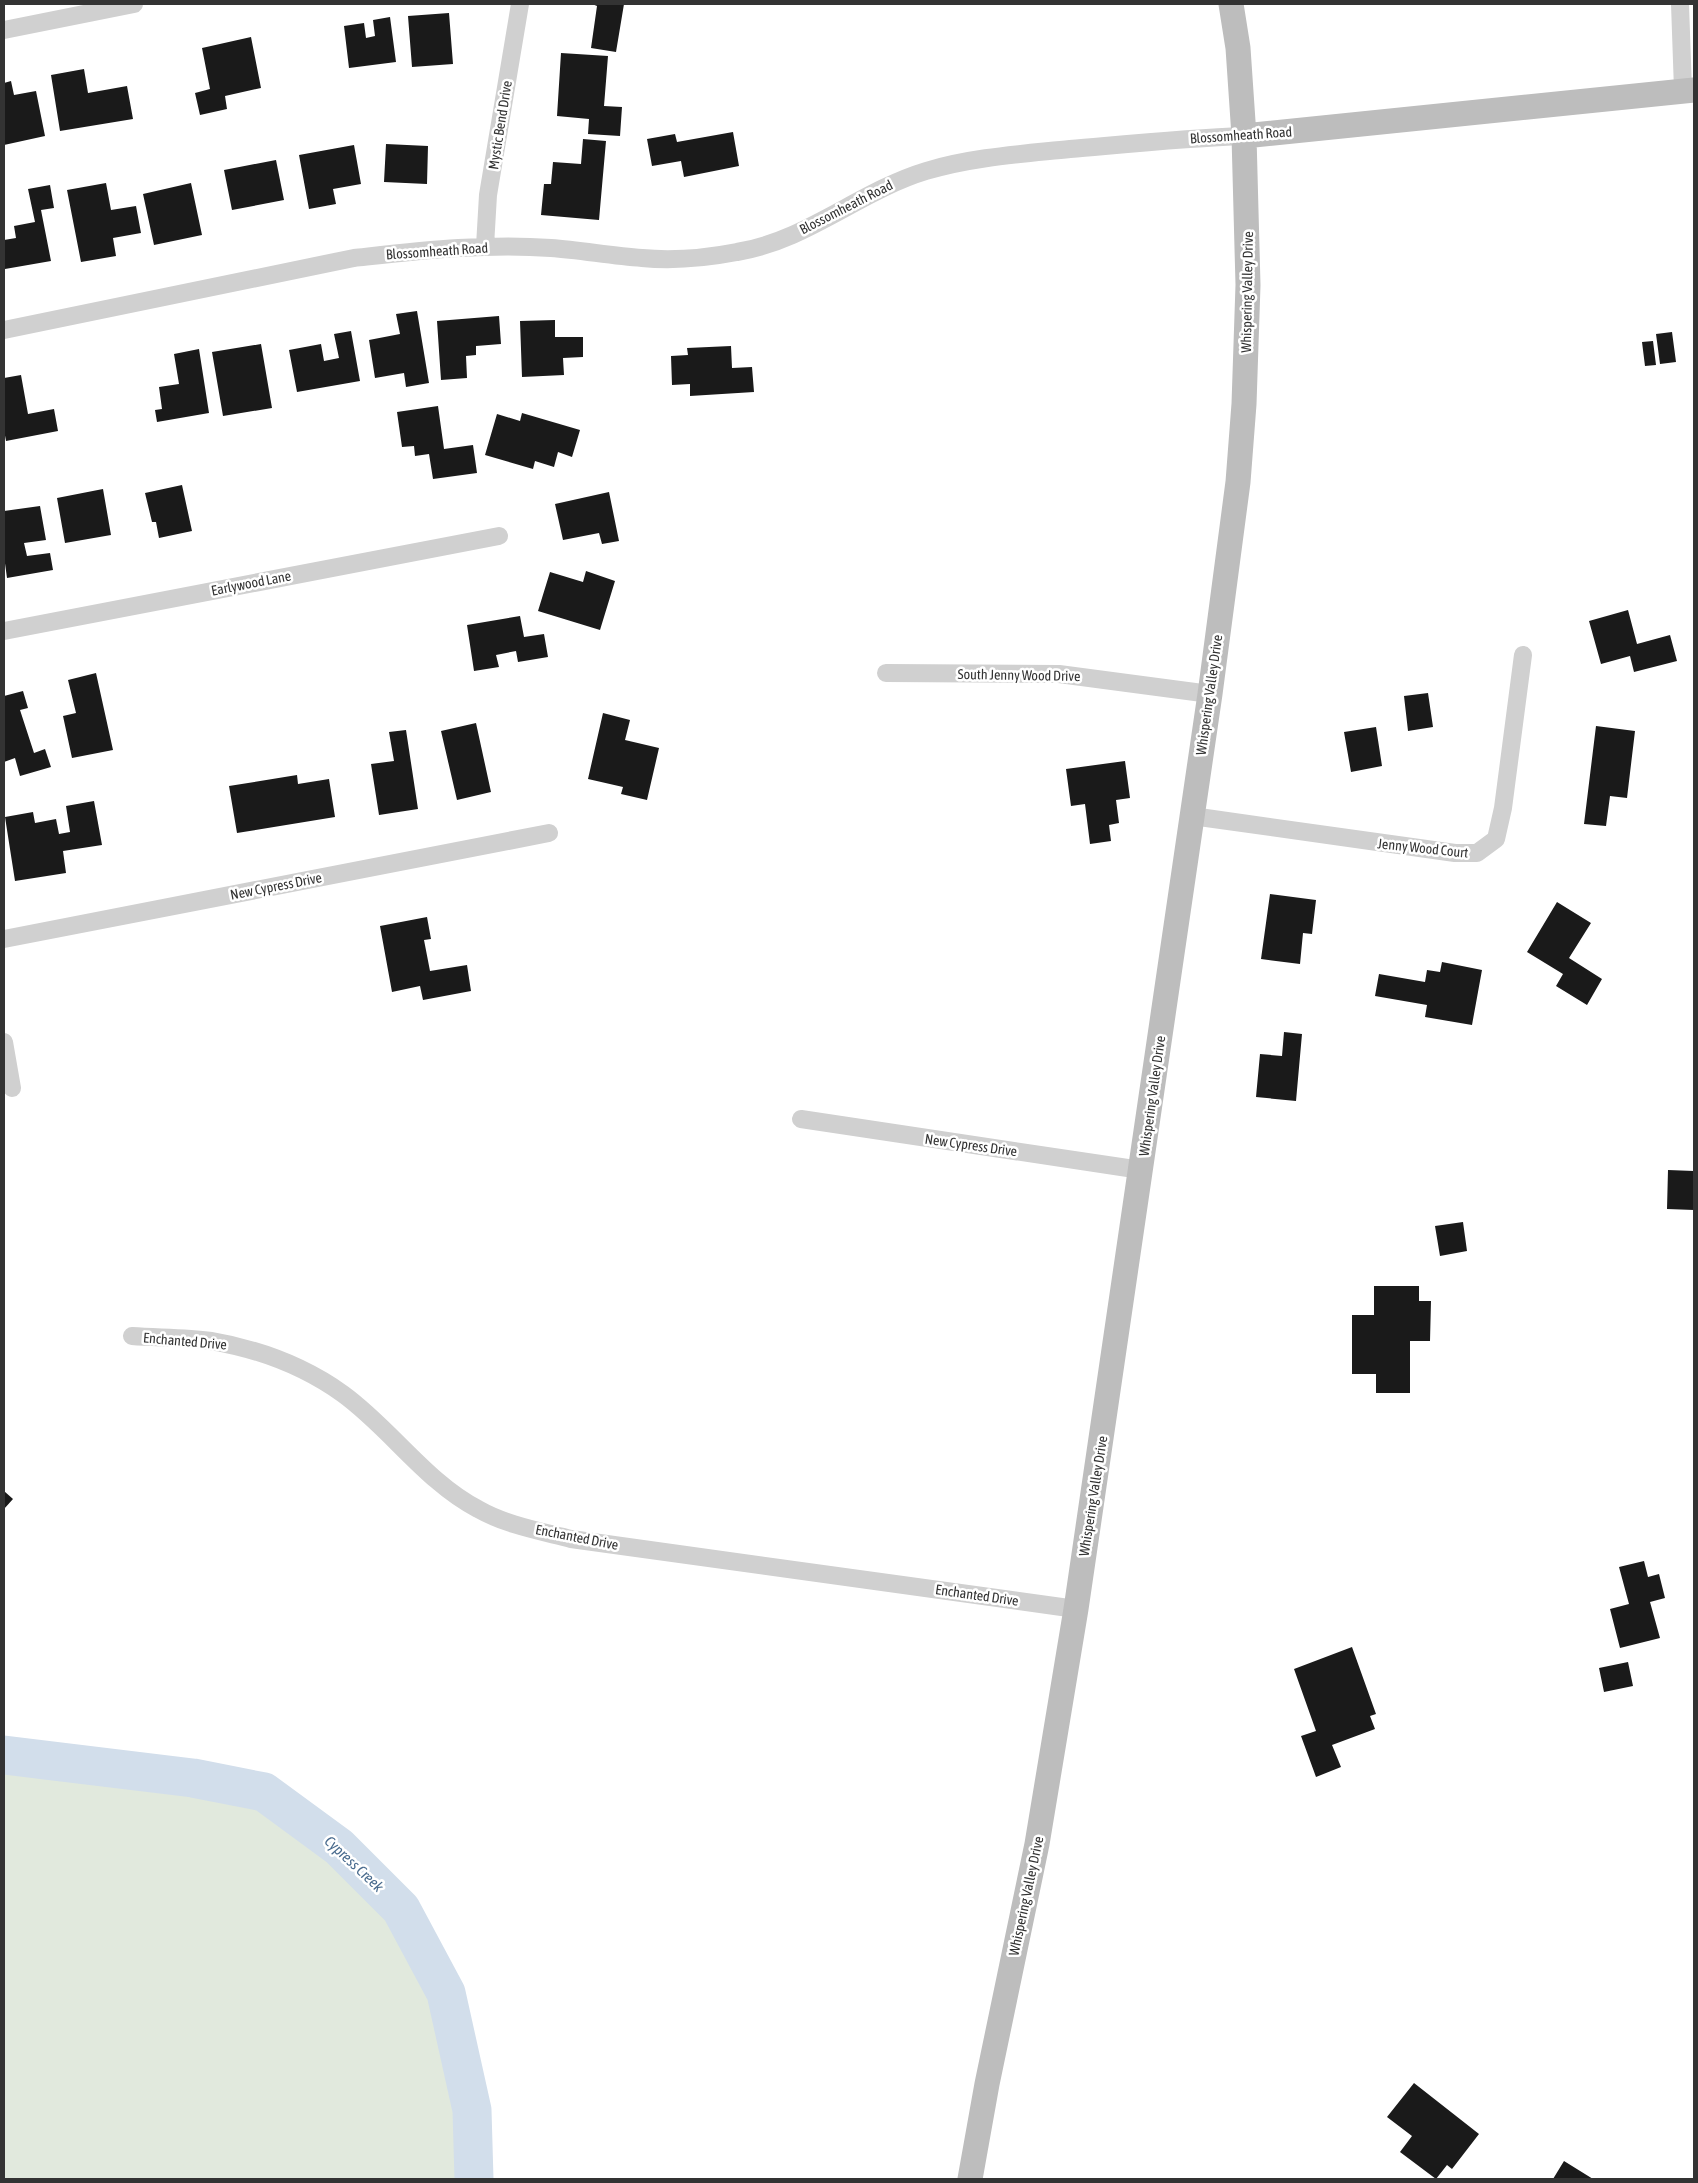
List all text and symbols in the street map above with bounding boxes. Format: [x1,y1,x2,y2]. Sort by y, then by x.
street label: Mystic Bend Drive [485,79,515,171]
street label: Blossomheath Road [1189,123,1293,147]
street label: Blossomheath Road [797,177,895,237]
street label: Whispering Valley Drive [1238,231,1256,353]
street label: Blossomheath Road [385,239,489,263]
street label: Earlywood Lane [210,567,292,599]
street label: Whispering Valley Drive [1193,634,1225,756]
street label: South Jenny Wood Drive [958,666,1080,684]
street label: Jenny Wood Court [1377,835,1469,861]
street label: New Cypress Drive [229,869,323,903]
street label: Whispering Valley Drive [1136,1035,1168,1157]
street label: New Cypress Drive [924,1131,1018,1159]
street label: Enchanted Drive [142,1329,228,1353]
street label: Whispering Valley Drive [1076,1435,1110,1557]
street label: Enchanted Drive [534,1521,620,1553]
street label: Enchanted Drive [934,1581,1020,1609]
water label: Cypress Creek [321,1832,388,1895]
street label: Whispering Valley Drive [1006,1835,1046,1957]

